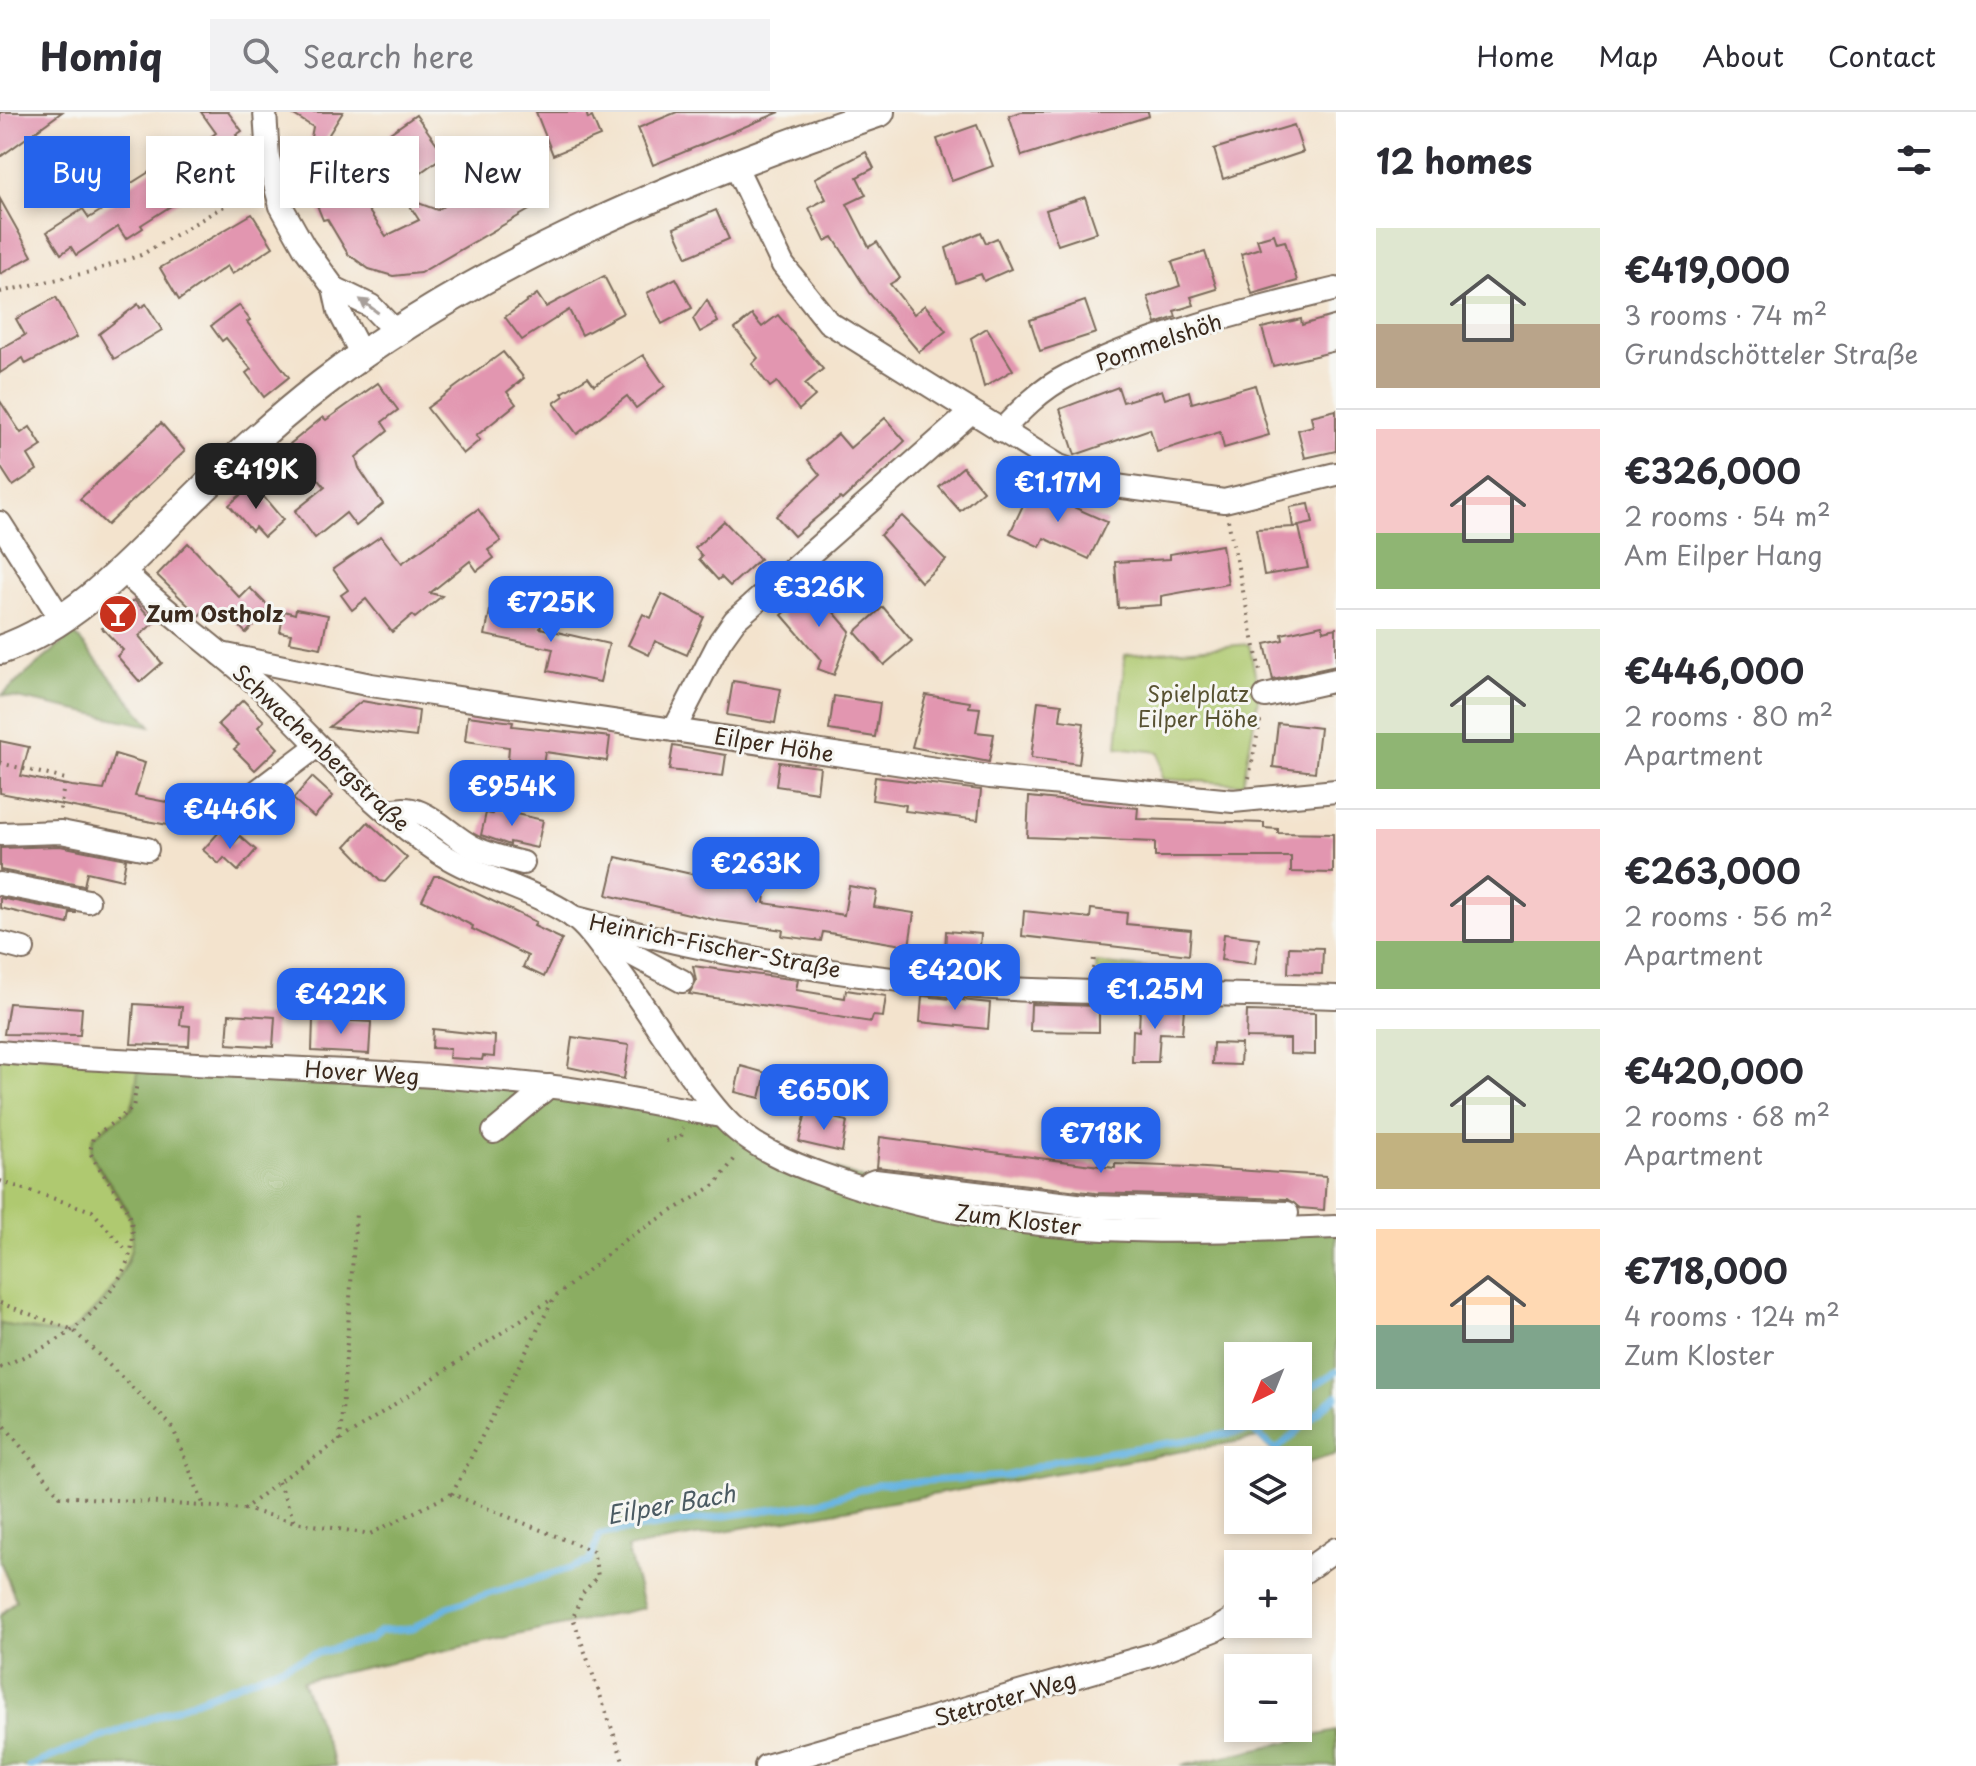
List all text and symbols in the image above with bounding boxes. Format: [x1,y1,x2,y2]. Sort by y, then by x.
search box [210,19,770,91]
text: Homiq [40,27,162,84]
icon: search [238,33,282,77]
text: Search here [302,33,474,78]
text: Home [1476,34,1554,77]
text: Map [1598,34,1658,77]
text: About [1702,34,1784,77]
text: Contact [1828,34,1936,77]
text: 12 homes [1376,134,1532,186]
chip: Buy [24,136,130,208]
chip: Rent [146,136,264,208]
chip: Filters [280,136,419,208]
chip: New [435,136,549,208]
icon: filters [1892,138,1936,182]
text: €419,000 [1624,243,1790,295]
icon: home [1440,260,1536,356]
text: 3 rooms · 74 m² [1624,295,1828,334]
one-way arrow [359,299,379,315]
street label: Pommelshöh [1091,304,1226,378]
text: Grundschötteler Straße [1624,334,1918,373]
pin: €419K [200,443,312,511]
text: €326,000 [1624,444,1801,496]
text: €419K [213,449,299,488]
pin: €1.17M [993,456,1123,524]
icon: home [1440,461,1536,557]
text: €1.17M [1014,462,1102,501]
text: 2 rooms · 54 m² [1624,496,1831,535]
text: Am Eilper Hang [1624,535,1822,574]
pin: €326K [763,561,875,629]
text: €326K [773,567,865,606]
pin: €725K [495,576,607,644]
text: €725K [506,582,596,621]
bar icon: Zum Ostholz [97,593,139,635]
place label: Zum Ostholz [146,596,283,629]
text: €446,000 [1624,644,1804,696]
street label: Schwachenbergstraße [226,656,418,838]
icon: home [1440,661,1536,757]
park label: Spielplatz Eilper Höhe [1138,676,1258,734]
text: 2 rooms · 80 m² [1624,696,1833,735]
street label: Eilper Höhe [712,718,836,769]
text: Apartment [1624,735,1763,774]
pin: €954K [456,760,568,828]
text: €954K [467,766,557,805]
pin: €446K [174,783,286,851]
text: €446K [183,789,277,828]
pin: €263K [700,837,812,905]
text: €263K [710,843,802,882]
text: €263,000 [1624,844,1801,896]
icon: home [1440,861,1536,957]
text: 2 rooms · 56 m² [1624,896,1833,935]
street label: Heinrich-Fischer-Straße [587,904,844,985]
text: Apartment [1624,935,1763,974]
pin: €420K [899,944,1011,1012]
text: €420K [908,950,1002,989]
pin: €1.25M [1090,963,1220,1031]
pin: €422K [285,968,397,1036]
text: €1.25M [1106,969,1204,1008]
text: €422K [295,974,387,1013]
text: €420,000 [1624,1044,1804,1096]
street label: Hover Weg [304,1051,420,1092]
icon: home [1440,1061,1536,1157]
pin: €650K [768,1064,880,1132]
text: €650K [778,1070,870,1109]
text: 2 rooms · 68 m² [1624,1096,1830,1135]
pin: €718K [1045,1107,1157,1175]
text: €718K [1059,1113,1143,1152]
text: Apartment [1624,1135,1763,1174]
street label: Zum Kloster [953,1194,1084,1243]
text: €718,000 [1624,1244,1788,1296]
icon: home [1440,1261,1536,1357]
text: 4 rooms · 124 m² [1624,1296,1840,1335]
text: Zum Kloster [1624,1335,1774,1374]
north arrow [1224,1342,1312,1430]
map controls [1224,1342,1312,1742]
button: layers [1224,1446,1312,1534]
water label: Eilper Bach [604,1474,739,1532]
button: + [1224,1550,1312,1638]
button: − [1224,1654,1312,1742]
street label: Stetroter Weg [930,1662,1079,1734]

